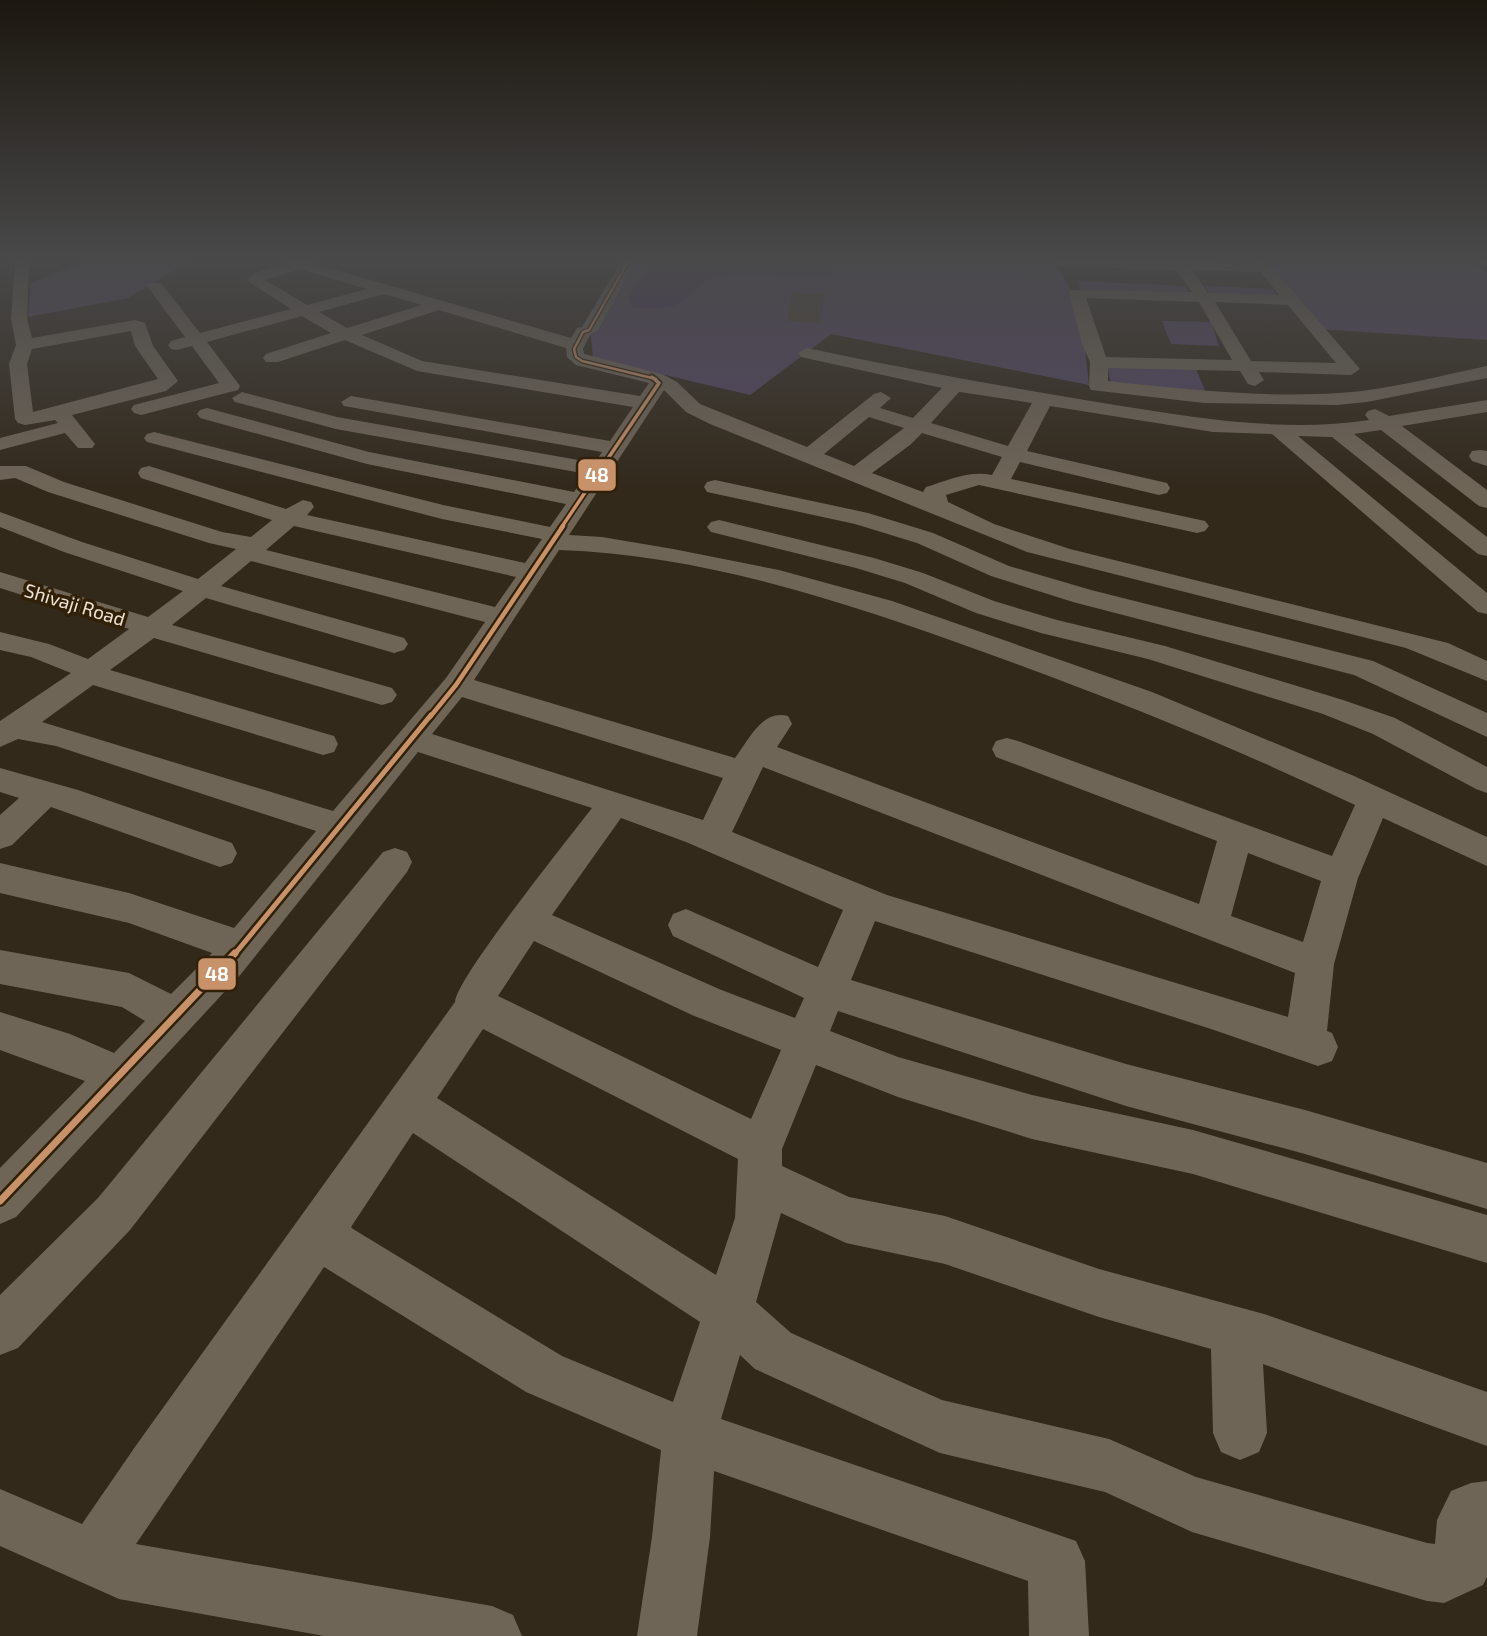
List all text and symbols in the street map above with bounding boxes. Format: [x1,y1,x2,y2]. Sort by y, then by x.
line badge: 48 [577,458,617,492]
text: 48 [585,463,609,486]
street label: Shivaji Road [22,578,128,630]
line badge: 48 [197,957,237,991]
text: 48 [205,962,229,985]

